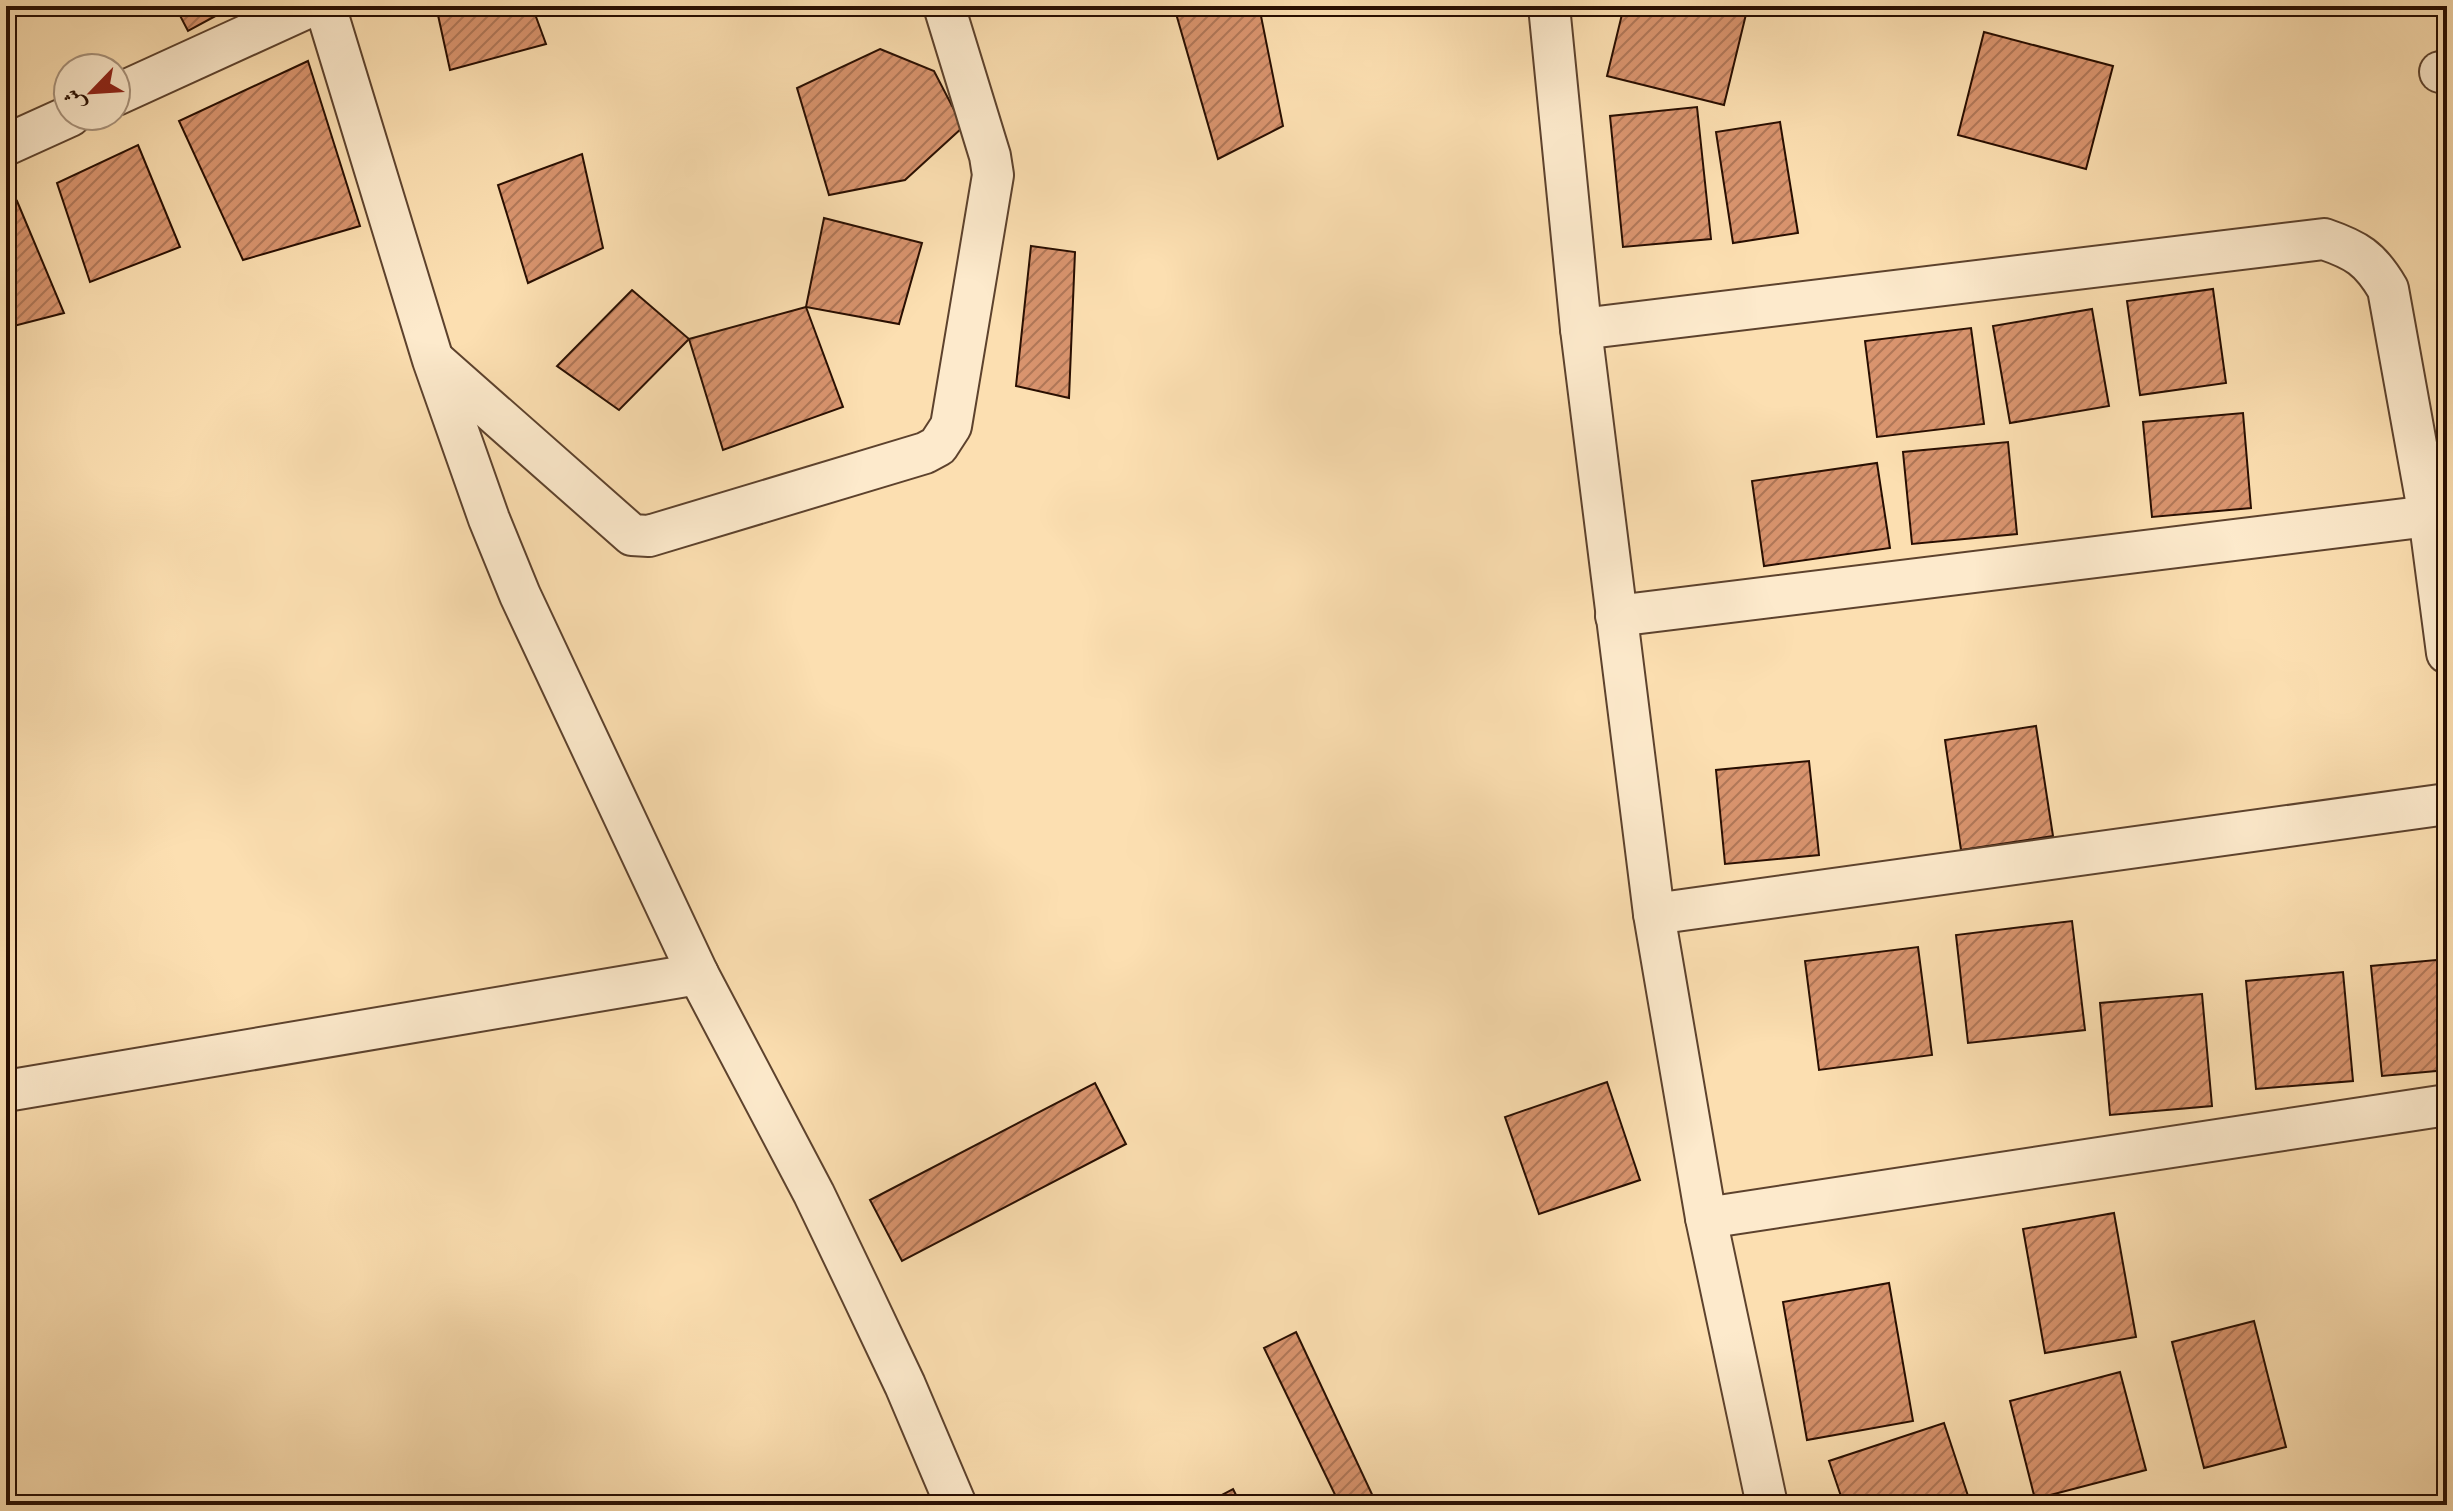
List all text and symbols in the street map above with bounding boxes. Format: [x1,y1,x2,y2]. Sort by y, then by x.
north arrow [52,52,132,132]
text: ش [61,85,90,114]

